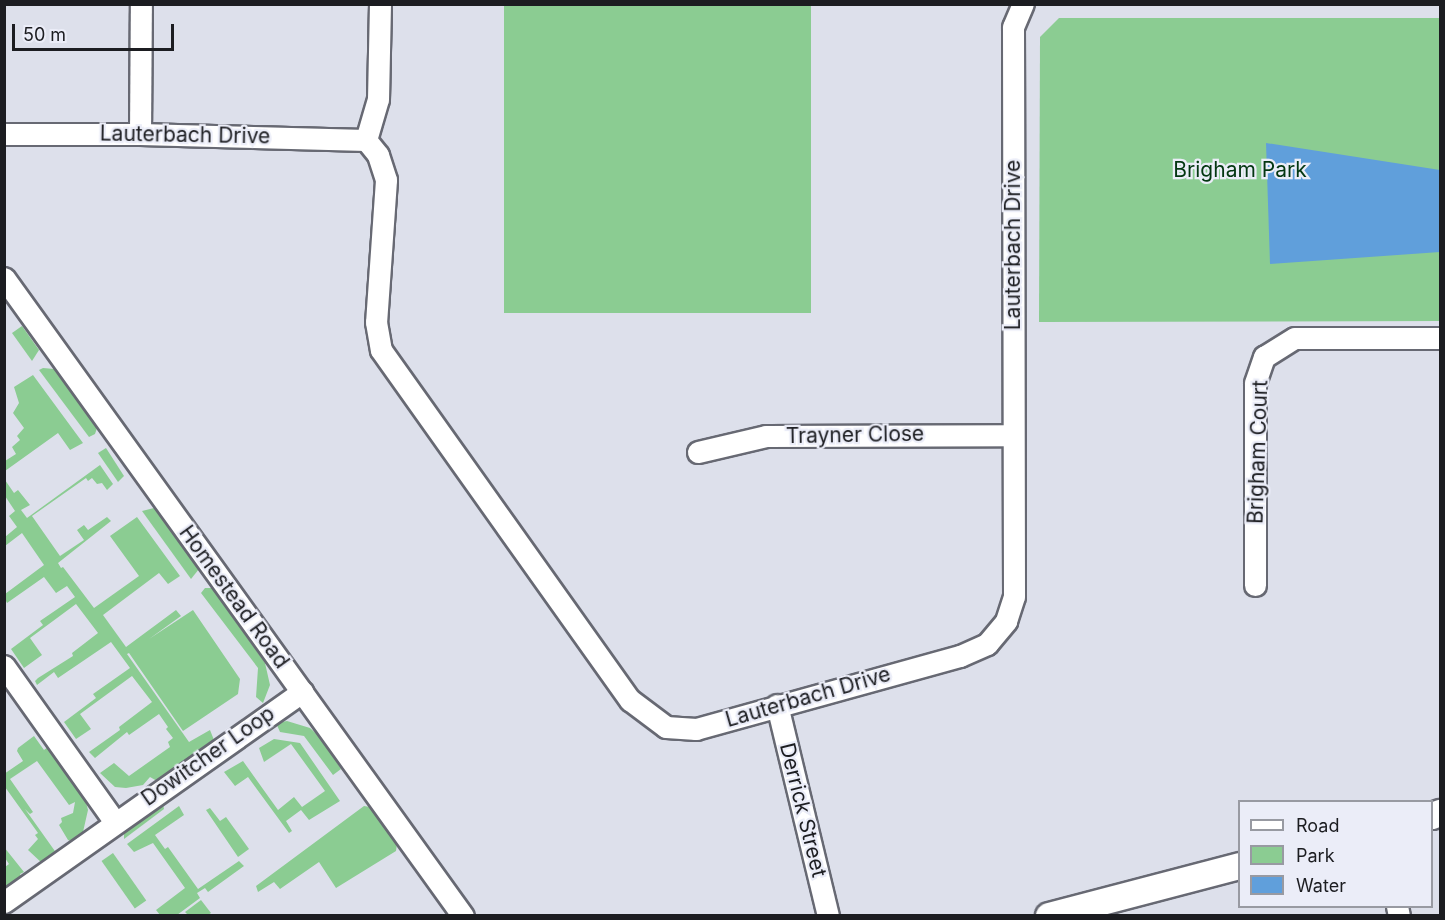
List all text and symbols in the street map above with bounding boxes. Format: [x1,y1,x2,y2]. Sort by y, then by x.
scale bar [15,12,177,50]
text: 50 m [23,24,66,45]
street label: Lauterbach Drive [100,121,270,149]
park label: Brigham Park [1173,157,1307,183]
street label: Lauterbach Drive [1000,160,1026,330]
street label: Brigham Court [1243,380,1273,524]
street label: Trayner Close [786,421,924,449]
street label: Homestead Road [174,521,294,673]
street label: Lauterbach Drive [723,661,893,733]
street label: Dowitcher Loop [137,701,279,811]
street label: Derrick Street [774,740,832,880]
legend [1238,800,1433,908]
text: Road [1296,815,1339,836]
text: Park [1296,845,1335,866]
text: Water [1296,875,1346,896]

